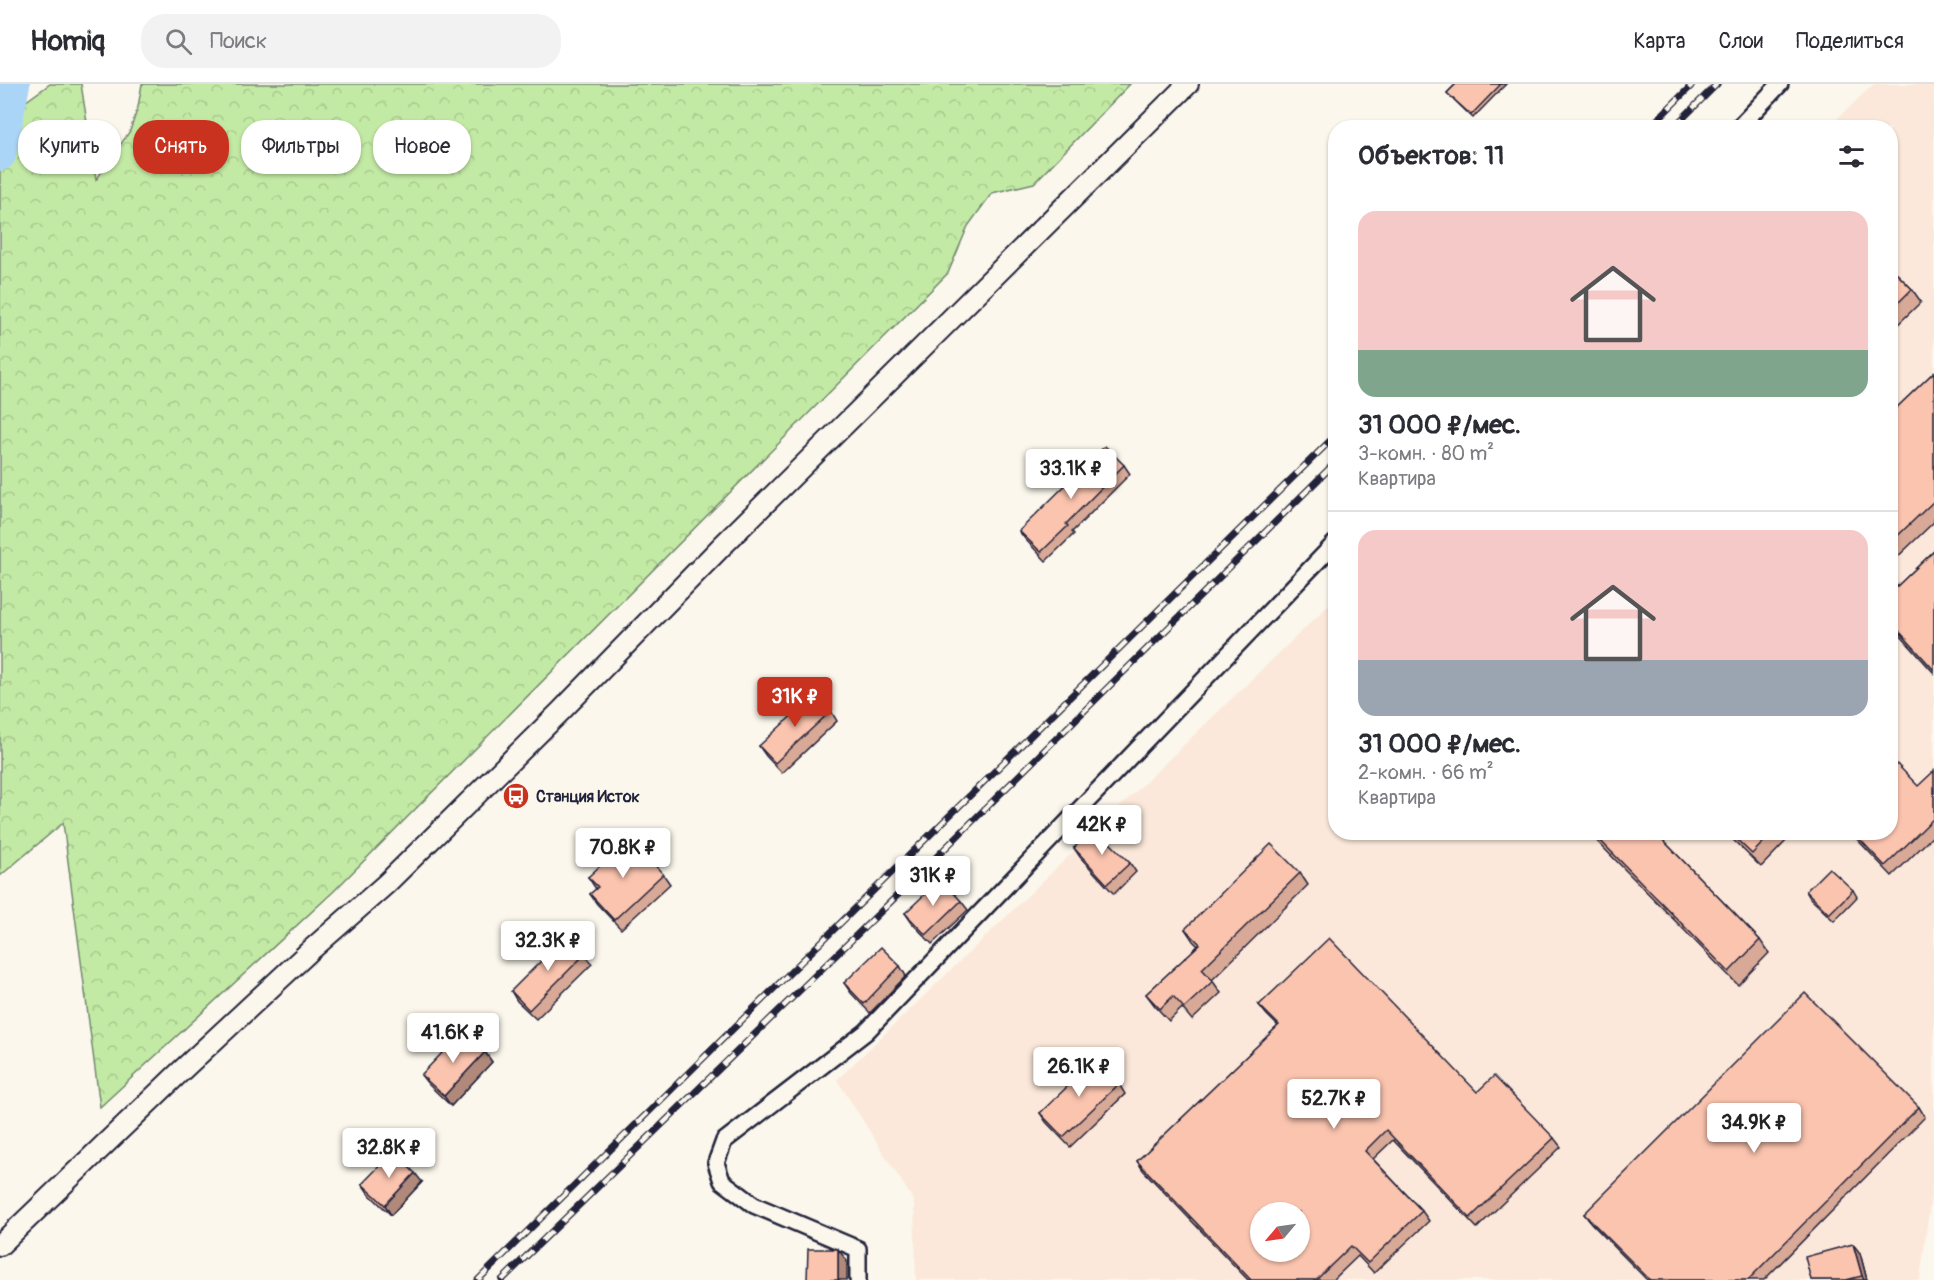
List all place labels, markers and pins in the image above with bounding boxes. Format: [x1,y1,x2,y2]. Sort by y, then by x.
pin: 33.1K ₽ [1016,449,1126,500]
pin: 31K ₽ [753,677,837,728]
bus stop icon: Станция Исток [501,781,531,811]
place label: Станция Исток [536,787,640,807]
pin: 42K ₽ [1060,805,1144,856]
pin: 70.8K ₽ [568,828,678,879]
pin: 31K ₽ [891,856,975,907]
pin: 32.3K ₽ [493,921,603,972]
pin: 41.6K ₽ [398,1013,508,1064]
pin: 26.1K ₽ [1024,1047,1134,1098]
pin: 52.7K ₽ [1279,1079,1389,1130]
pin: 34.9K ₽ [1699,1103,1809,1154]
pin: 32.8K ₽ [334,1128,444,1179]

